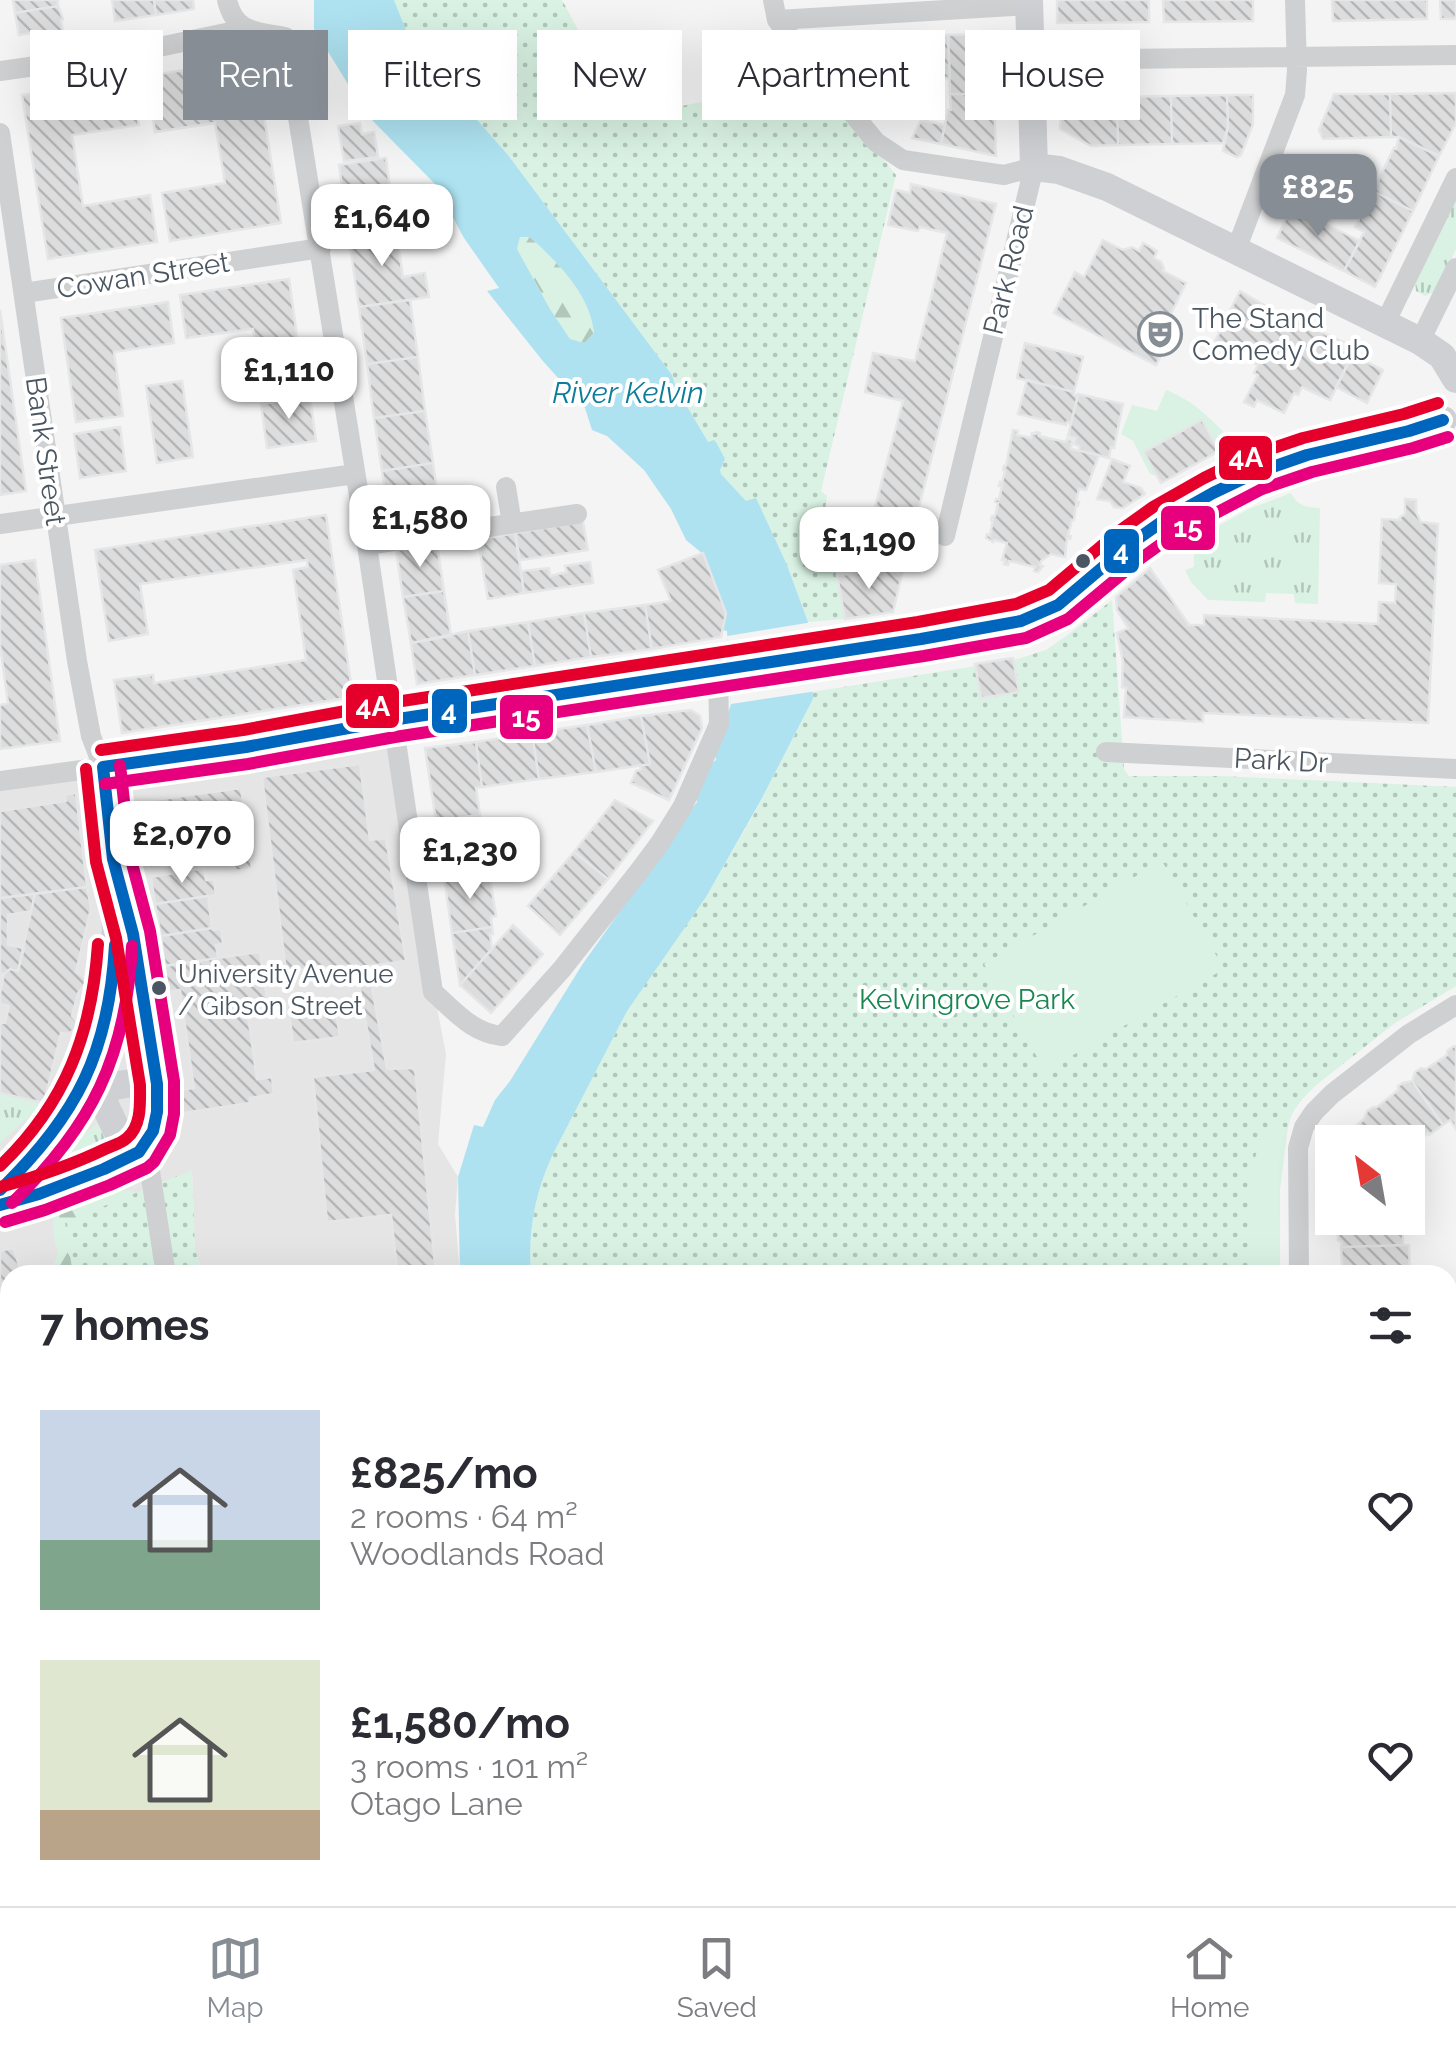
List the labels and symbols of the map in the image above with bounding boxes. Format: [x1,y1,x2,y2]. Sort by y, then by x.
pin: £825 [1259,154,1377,239]
pin: £1,640 [301,184,463,269]
street label: Park Road [977,202,1040,338]
street label: Cowan Street [55,245,232,305]
place label: The Stand Comedy Club [1192,302,1370,367]
theatre icon: The Stand Comedy Club [1137,311,1183,357]
pin: £1,110 [208,337,370,422]
street label: Bank Street [19,375,72,528]
water label: River Kelvin [552,375,704,410]
line badge: 4A [1217,434,1274,482]
text: 4A [1229,441,1264,474]
pin: £1,580 [339,485,501,570]
line badge: 15 [1159,504,1217,552]
pin: £1,190 [788,507,950,592]
text: 15 [1173,511,1203,544]
line badge: 4 [1102,527,1141,575]
text: 4 [1113,535,1129,568]
unlabelled marker [1073,551,1093,571]
line badge: 4A [344,682,401,730]
line badge: 4 [430,687,469,735]
text: 4A [356,690,391,723]
line badge: 15 [498,693,555,741]
text: 4 [441,695,457,728]
text: 15 [511,701,541,734]
street label: Park Dr [1233,742,1329,779]
pin: £2,070 [101,801,263,886]
pin: £1,230 [389,817,551,902]
place label: University Avenue / Gibson Street [178,959,393,1021]
marker: University Avenue / Gibson Street [149,978,169,998]
park label: Kelvingrove Park [859,983,1075,1016]
north arrow [1315,1125,1425,1235]

